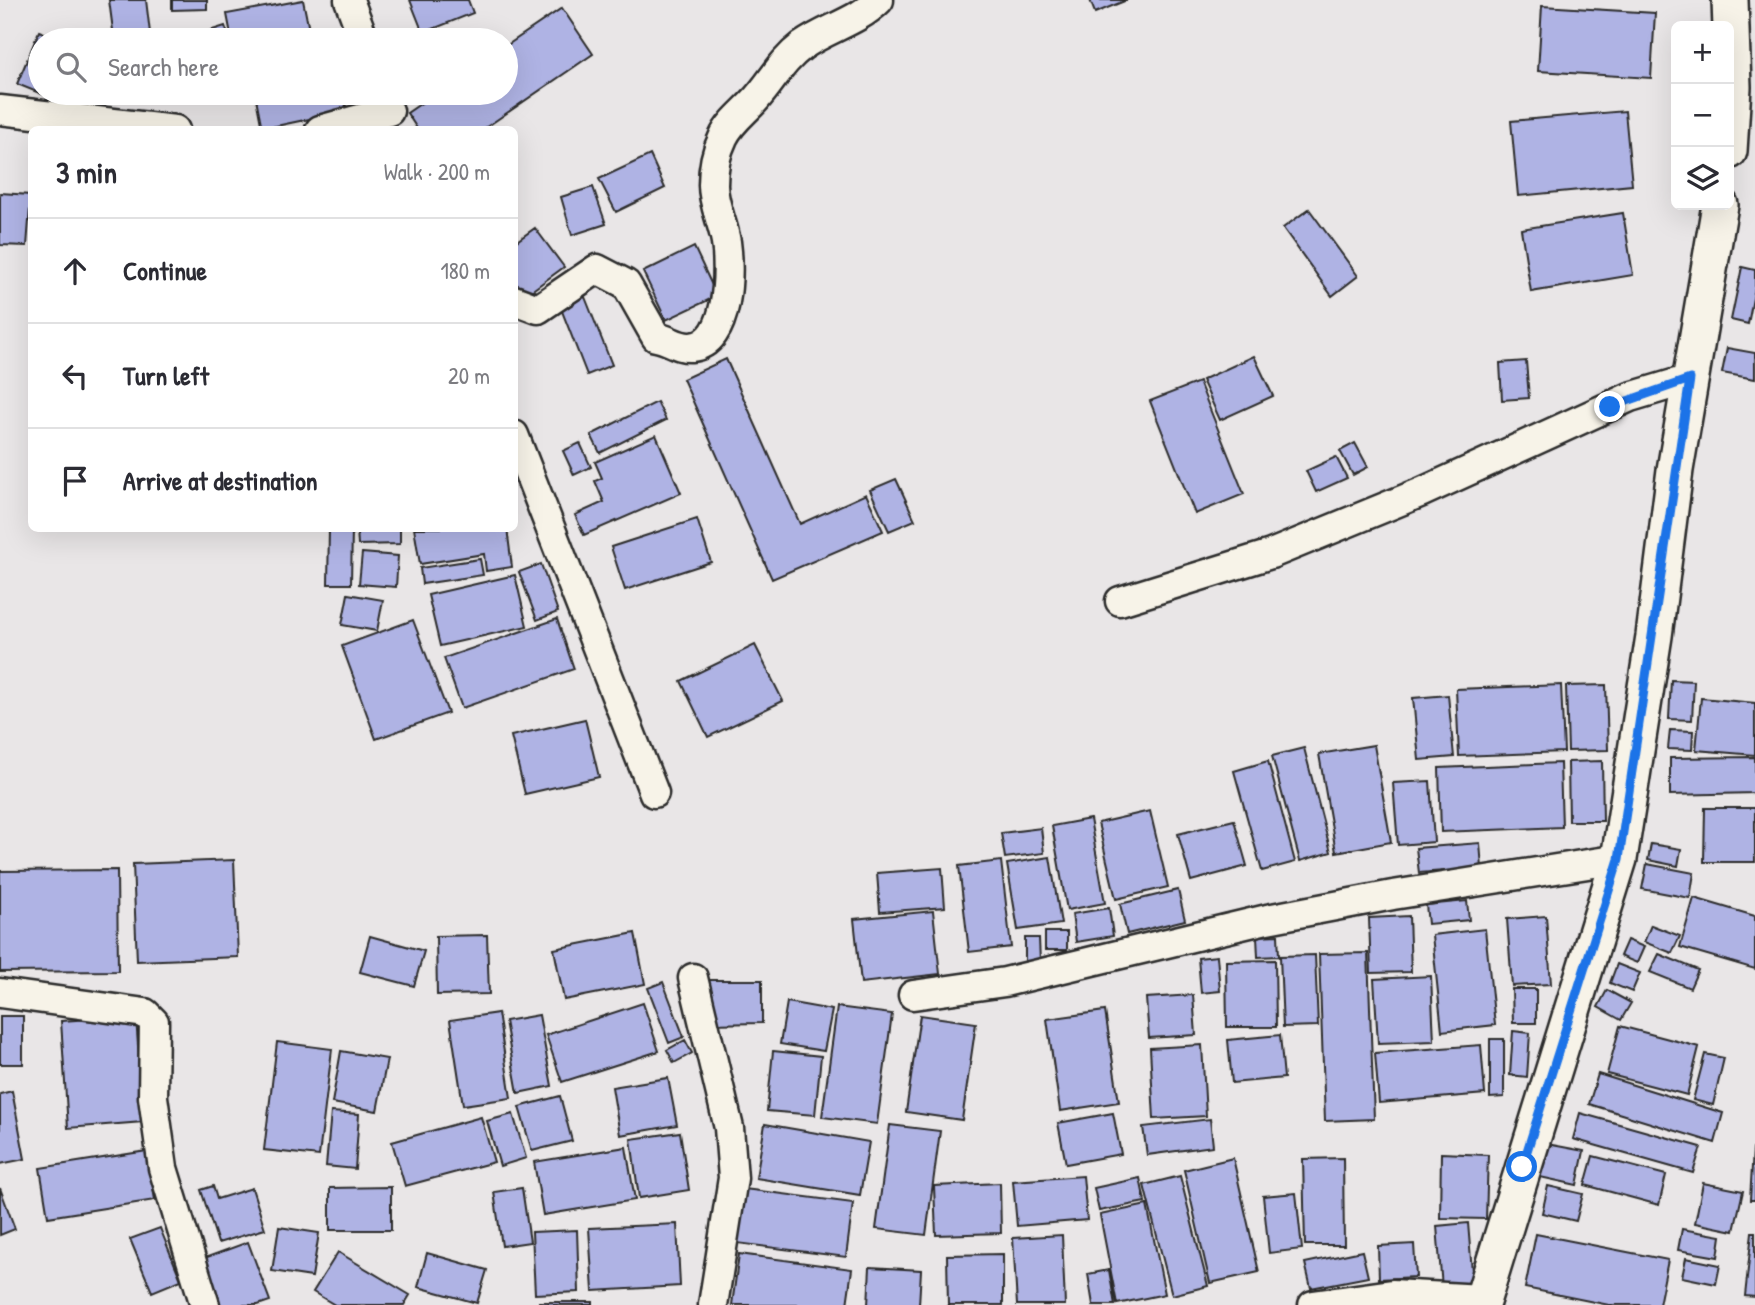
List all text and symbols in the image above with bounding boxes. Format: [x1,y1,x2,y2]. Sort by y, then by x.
map controls [1671,21,1734,210]
button: + [1671,21,1734,84]
search box [28,28,518,105]
icon: search [52,48,90,86]
text: Search here [108,49,219,84]
button: − [1671,84,1734,147]
button: layers [1671,147,1734,210]
text: 3 min [56,152,117,192]
text: Walk · 200 m [384,156,490,187]
icon: ahead [56,252,94,290]
text: Continue [123,253,207,288]
text: 180 m [440,255,490,286]
icon: left [56,357,94,395]
text: Turn left [123,358,209,393]
text: 20 m [448,360,490,391]
route end [1594,391,1625,422]
icon: arrive [56,462,94,500]
text: Arrive at destination [123,463,318,498]
route start [1506,1151,1537,1182]

